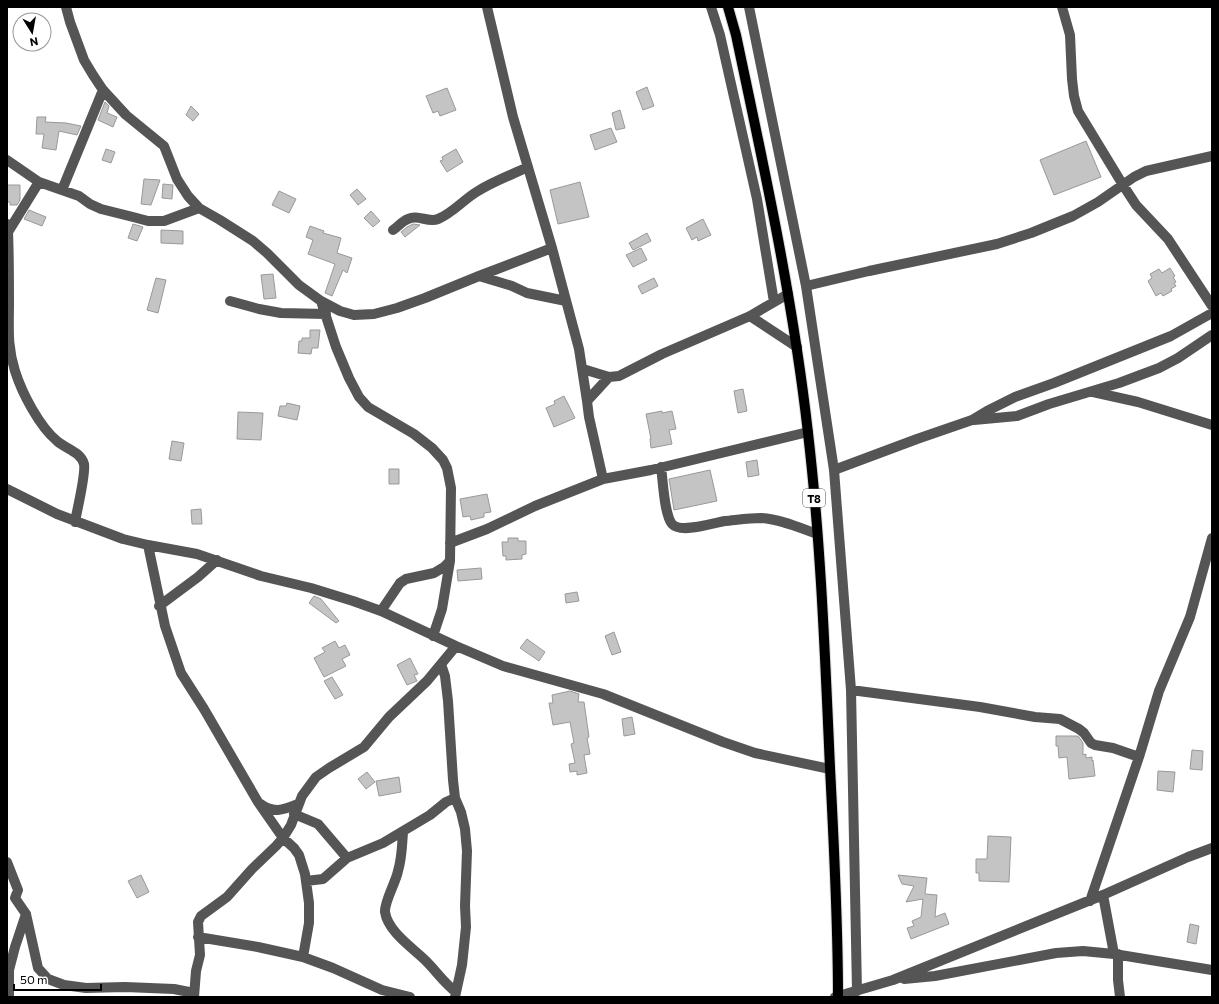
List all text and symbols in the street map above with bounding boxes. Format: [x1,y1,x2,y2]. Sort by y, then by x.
north arrow [12,12,52,52]
text: N [29,35,39,49]
road number: T8 [803,489,825,507]
scale bar [14,966,101,992]
text: 50 m [20,972,48,986]

